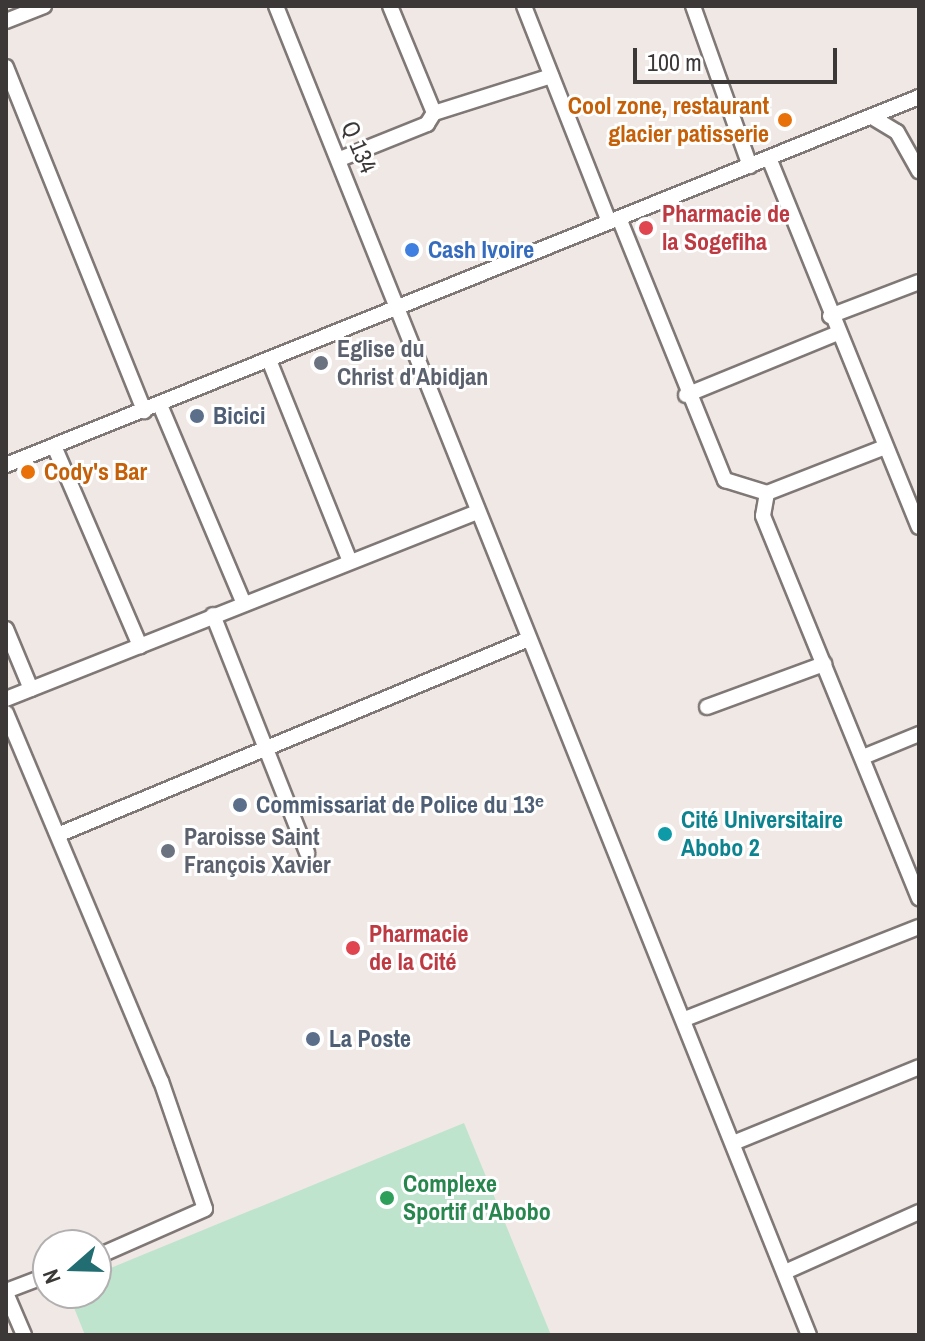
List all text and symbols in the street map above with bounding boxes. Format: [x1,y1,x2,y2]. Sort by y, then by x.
scale bar [637,32,841,82]
text: 100 m [647,46,702,78]
place label: Cool zone, restaurant glacier patisserie [568,92,769,148]
marker: Cool zone, restaurant glacier patisserie [776,111,794,129]
street label: Q 134 [335,117,383,177]
place label: Pharmacie de la Sogefiha [662,200,790,256]
marker: Pharmacie de la Sogefiha [637,219,655,237]
place label: Cash Ivoire [428,236,534,264]
marker: Cash Ivoire [403,241,421,259]
place label: Eglise du Christ d'Abidjan [337,335,488,391]
marker: Eglise du Christ d'Abidjan [312,354,330,372]
place label: Bicici [213,402,266,430]
marker: Bicici [188,407,206,425]
place label: Cody's Bar [44,458,147,486]
marker: Cody's Bar [19,463,37,481]
place label: Commissariat de Police du 13ᵉ [256,791,544,819]
marker: Commissariat de Police du 13ᵉ [231,796,249,814]
place label: Cité Universitaire Abobo 2 [681,806,843,862]
place label: Paroisse Saint François Xavier [184,823,331,879]
marker: Cité Universitaire Abobo 2 [656,825,674,843]
marker: Paroisse Saint François Xavier [159,842,177,860]
place label: Pharmacie de la Cité [369,920,469,976]
marker: Pharmacie de la Cité [344,939,362,957]
place label: La Poste [329,1025,411,1053]
marker: La Poste [304,1030,322,1048]
place label: Complexe Sportif d'Abobo [403,1170,551,1226]
marker: Complexe Sportif d'Abobo [378,1189,396,1207]
north arrow [32,1229,112,1309]
text: N [35,1265,68,1288]

